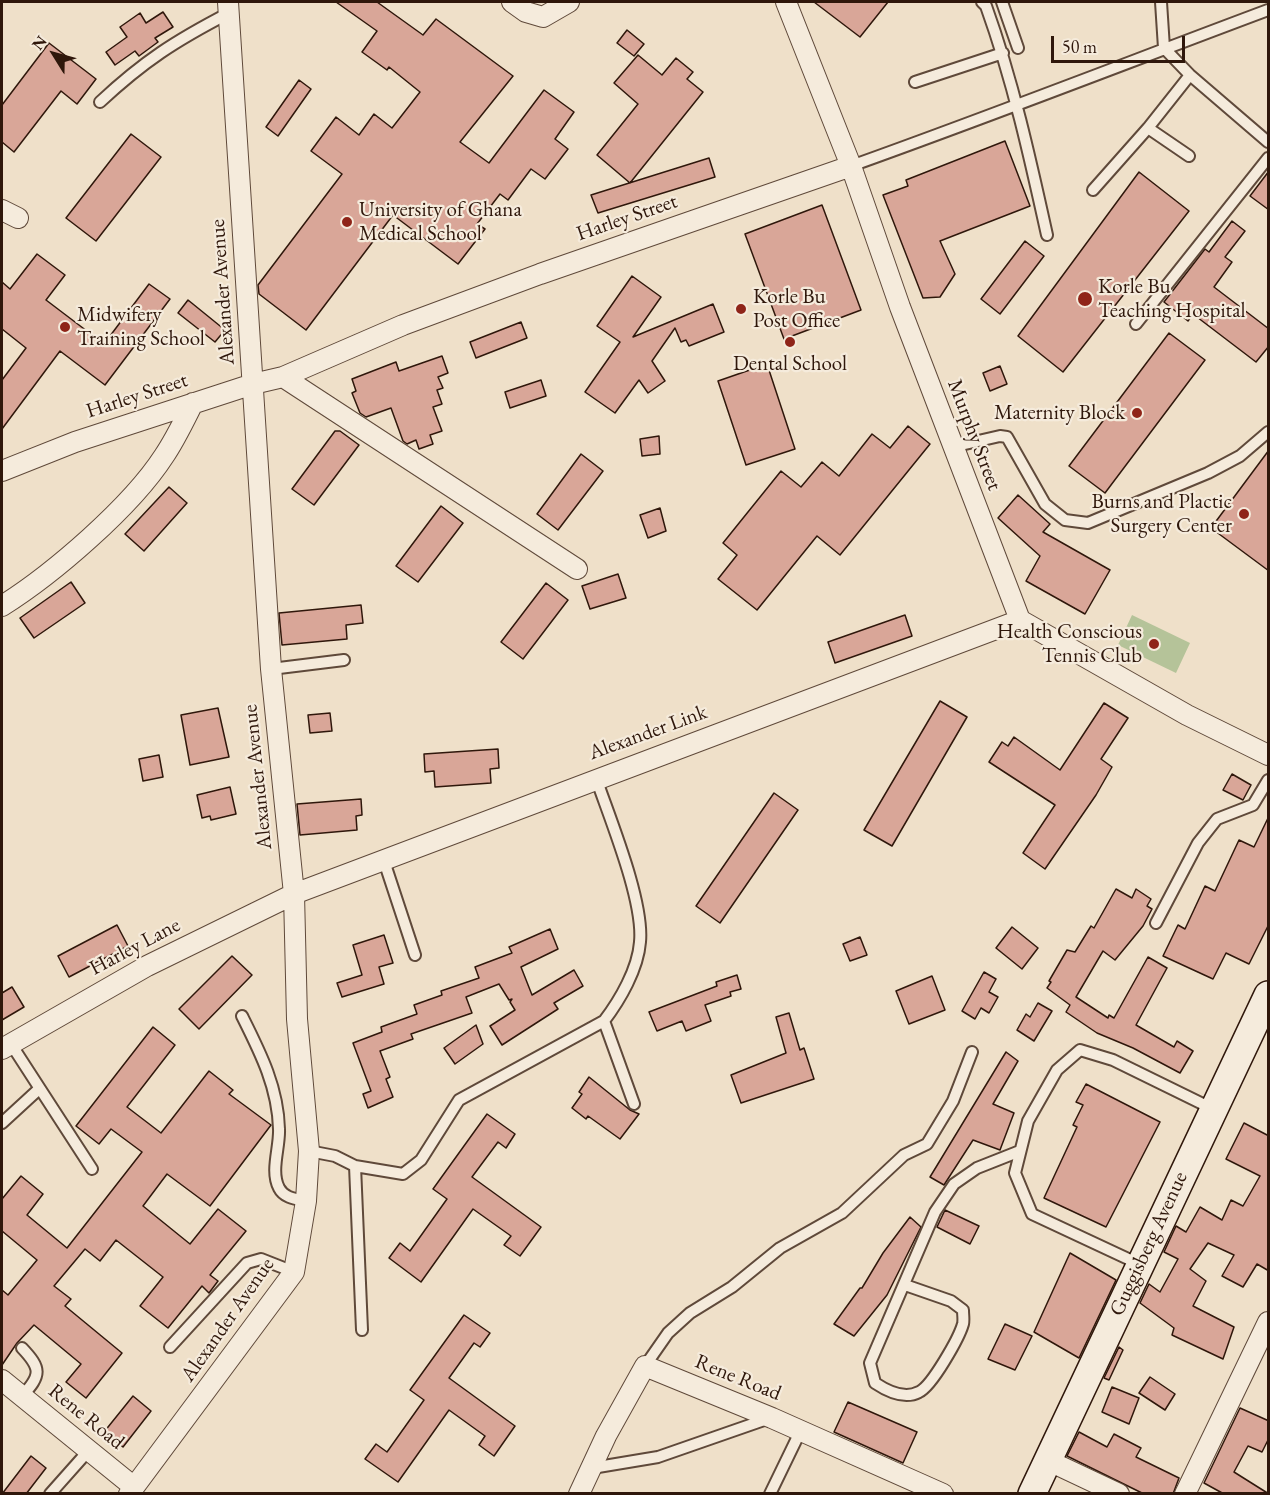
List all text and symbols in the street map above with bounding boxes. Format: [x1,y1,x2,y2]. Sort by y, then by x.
north arrow [24,24,84,84]
scale bar [1054,24,1188,62]
text: N [27,31,52,54]
text: 50 m [1062,35,1097,58]
street label: Harley Street [573,189,681,247]
place label: University of Ghana Medical School [359,197,522,247]
marker: University of Ghana Medical School [340,215,354,229]
street label: Alexander Avenue [205,218,241,366]
place label: Korle Bu Teaching Hospital [1098,274,1246,324]
place label: Korle Bu Post Office [753,284,840,334]
marker: Korle Bu Teaching Hospital [1076,290,1094,308]
place label: Midwifery Training School [77,302,205,352]
marker: Korle Bu Post Office [734,302,748,316]
marker: Midwifery Training School [58,320,72,334]
marker: Dental School [783,335,797,349]
place label: Dental School [733,351,847,377]
street label: Harley Street [83,368,191,424]
street label: Murphy Street [941,376,1007,494]
place label: Maternity Block [994,400,1125,426]
marker: Maternity Block [1130,406,1144,420]
place label: Burns and Plactic Surgery Center [1091,489,1232,539]
marker: Burns and Plactic Surgery Center [1237,507,1251,521]
place label: Health Conscious Tennis Club [997,619,1142,669]
marker: Health Conscious Tennis Club [1147,637,1161,651]
street label: Alexander Link [585,700,711,766]
street label: Alexander Avenue [238,703,278,851]
street label: Harley Lane [85,913,185,981]
street label: Guggisberg Avenue [1105,1168,1193,1320]
street label: Alexander Avenue [176,1253,280,1387]
street label: Rene Road [691,1349,785,1407]
street label: Rene Road [43,1379,129,1455]

